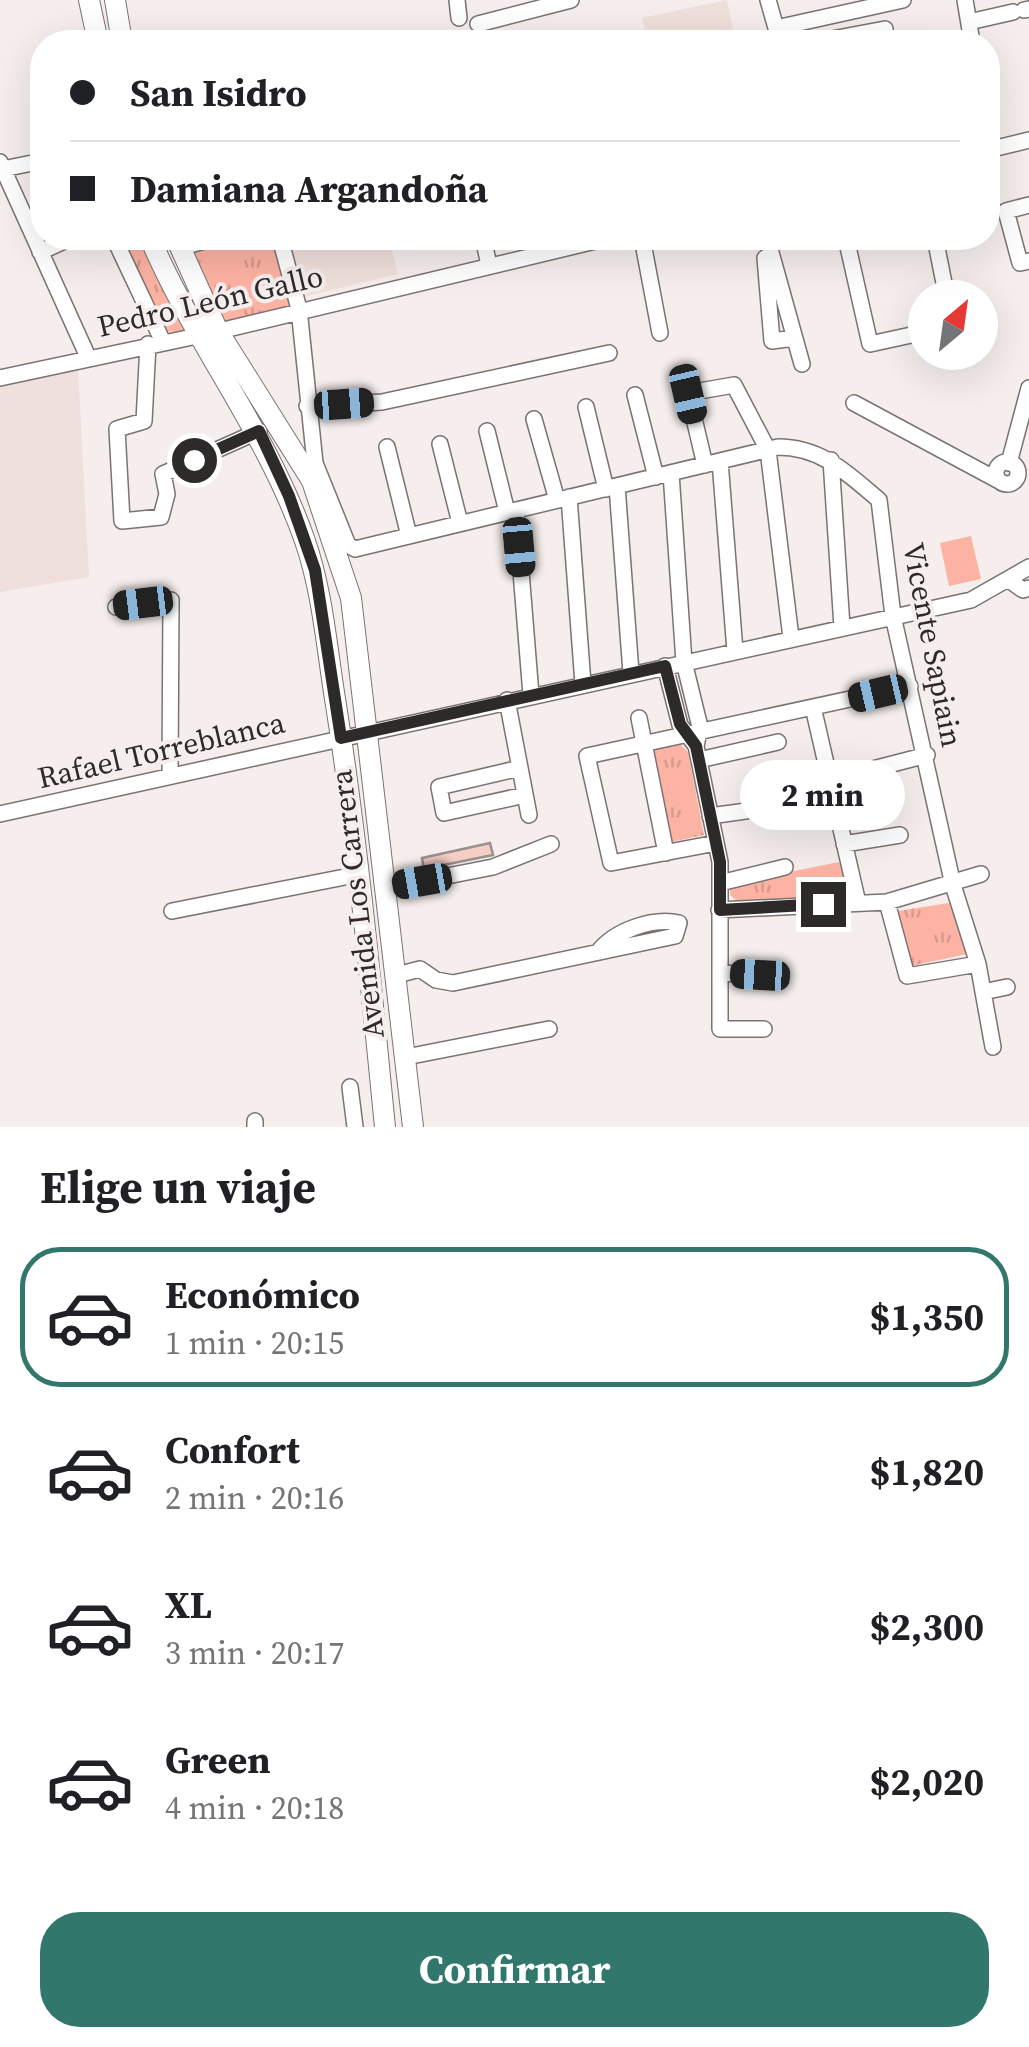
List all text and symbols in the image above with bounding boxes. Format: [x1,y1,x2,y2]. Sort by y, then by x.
text: San Isidro [130,67,307,119]
text: Damiana Argandoña [130,163,488,215]
street label: Pedro León Gallo [93,255,327,347]
north arrow [908,280,998,370]
map controls [908,280,998,370]
car [667,361,709,427]
car [313,387,375,421]
route start [172,438,217,483]
car [501,516,537,578]
street label: Vicente Sapiain [893,539,973,751]
car [111,584,175,622]
car [845,672,911,714]
street label: Rafael Torreblanca [33,701,289,798]
callout: 2 min [740,759,906,829]
street label: Avenida Los Carrera [320,767,394,1041]
text: 2 min [781,773,864,817]
car [390,861,454,901]
route end [801,882,846,927]
car [729,958,791,992]
text: Elige un viaje [40,1156,316,1218]
text: Económico [165,1269,360,1321]
icon: car [45,1272,135,1362]
text: $1,350 [870,1291,984,1343]
text: 1 min · 20:15 [165,1321,344,1365]
text: Confort [165,1424,300,1476]
icon: car [45,1427,135,1517]
text: $1,820 [870,1446,984,1498]
text: 2 min · 20:16 [165,1476,344,1520]
text: XL [165,1579,212,1631]
icon: car [45,1582,135,1672]
text: $2,300 [870,1601,984,1653]
text: 3 min · 20:17 [165,1631,344,1675]
text: Green [165,1734,271,1786]
icon: car [45,1737,135,1827]
text: $2,020 [870,1756,984,1808]
text: 4 min · 20:18 [165,1786,344,1830]
button: Confirmar [40,1912,989,2027]

